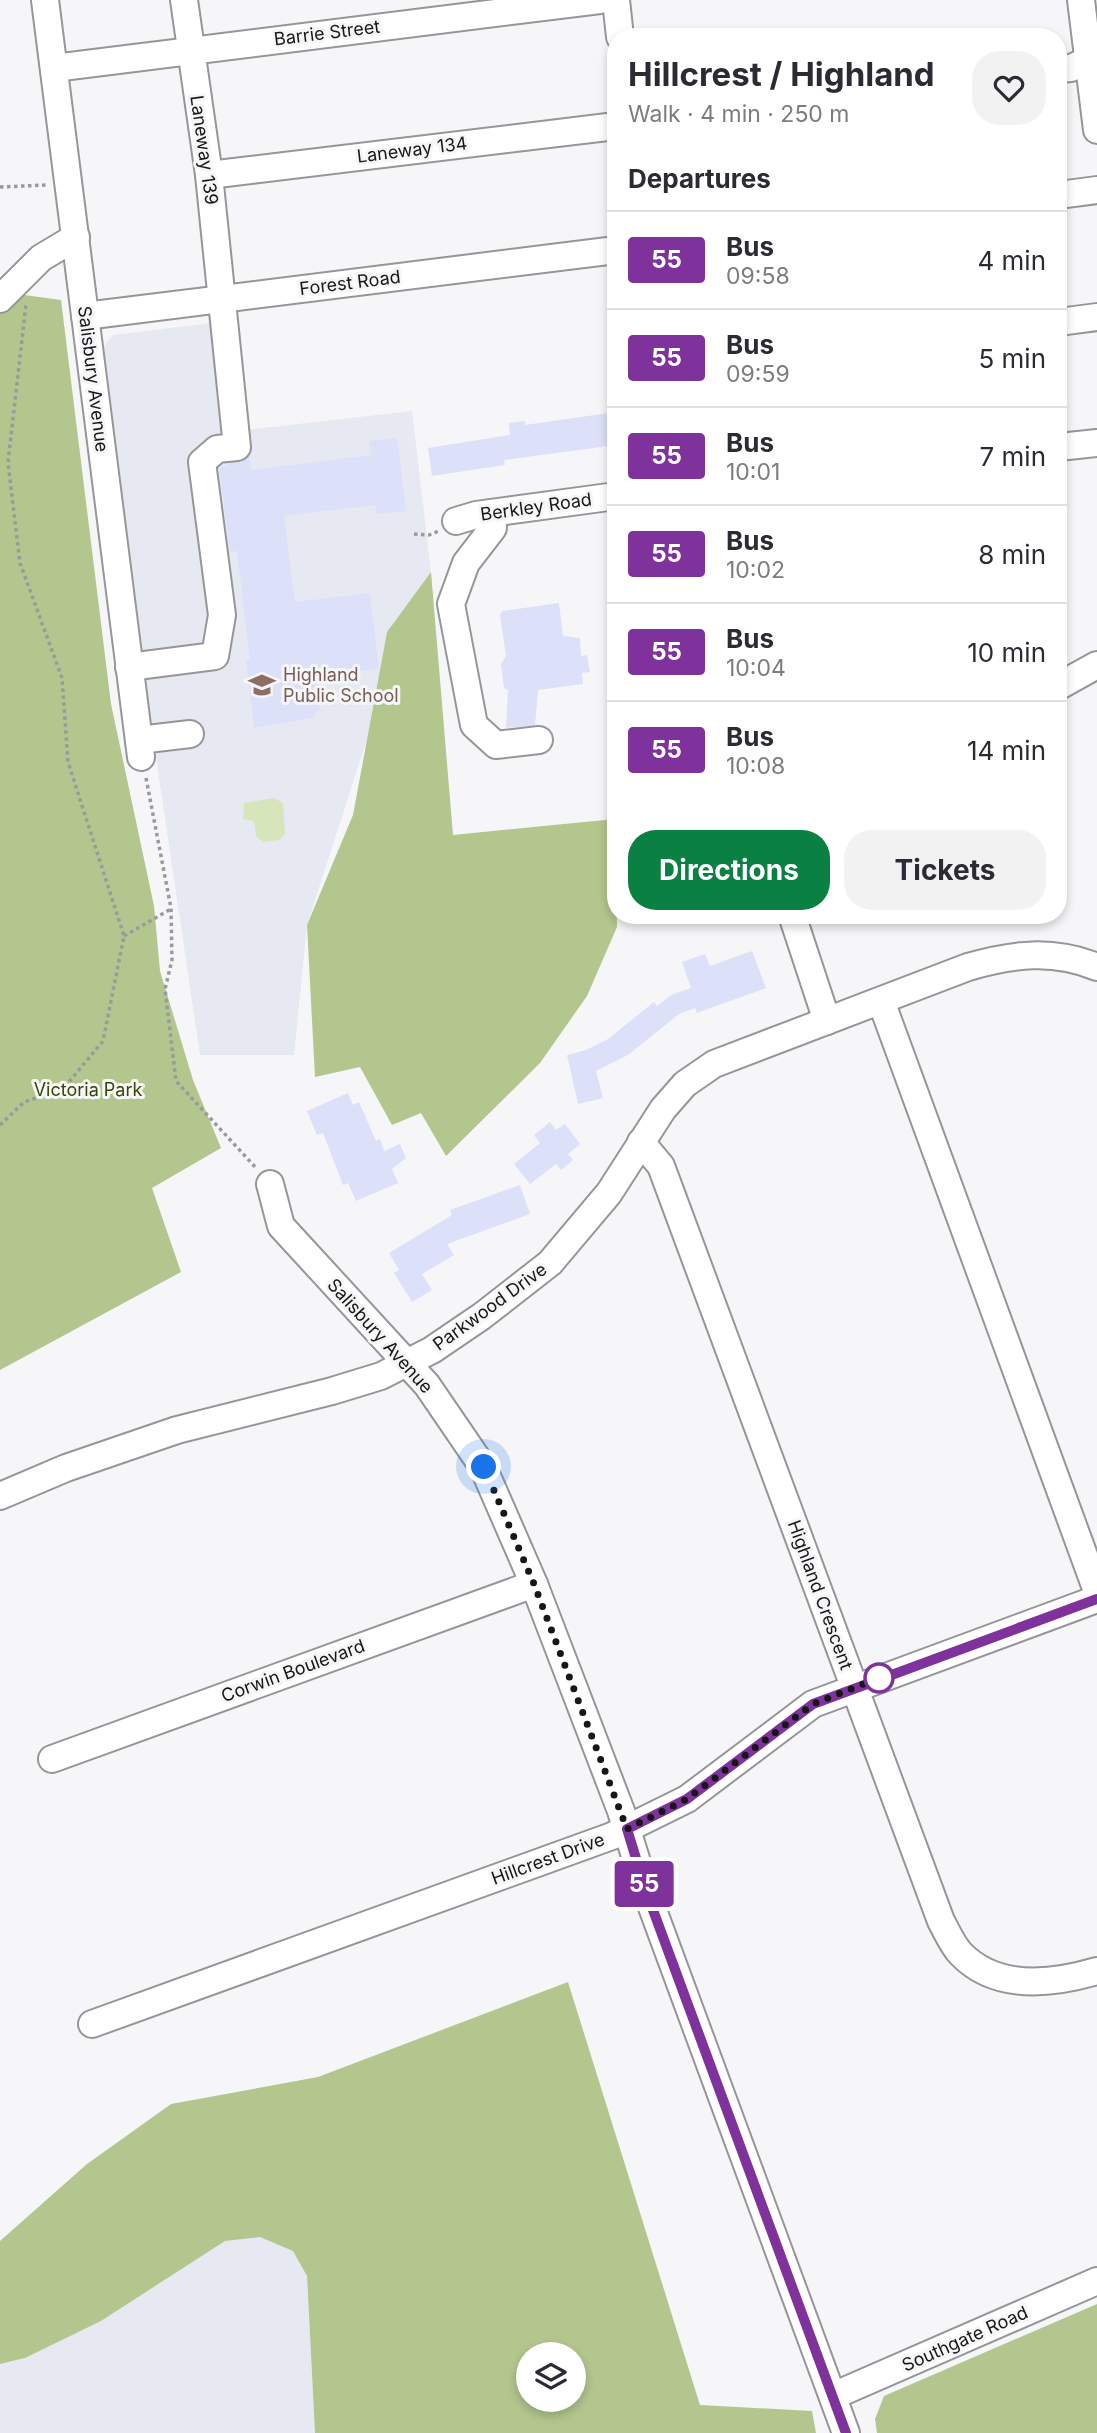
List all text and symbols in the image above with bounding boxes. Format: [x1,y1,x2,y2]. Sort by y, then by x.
street label: Barrie Street [273,16,381,49]
button: heart [972,51,1046,125]
text: Hillcrest / Highland [628,54,935,94]
street label: Laneway 139 [186,94,223,206]
text: Walk · 4 min · 250 m [628,100,850,128]
street label: Laneway 134 [356,132,468,167]
text: Departures [628,163,771,194]
text: Bus [726,231,774,262]
text: 55 [651,245,682,274]
text: 4 min [977,245,1046,276]
text: 09:58 [726,262,790,290]
street label: Forest Road [298,266,402,299]
street label: Salisbury Avenue [74,305,113,453]
text: Bus [726,329,774,360]
text: 55 [651,343,682,372]
text: 5 min [978,343,1046,374]
text: 09:59 [726,360,790,388]
text: Bus [726,427,774,458]
text: 55 [651,441,682,470]
text: 7 min [980,441,1046,472]
text: 10:01 [726,458,780,486]
street label: Berkley Road [479,488,593,525]
text: Bus [726,525,774,556]
text: 55 [651,539,682,568]
text: 8 min [978,539,1046,570]
text: 10:02 [726,556,785,584]
text: Bus [726,623,774,654]
text: 55 [651,637,682,666]
text: 10 min [967,637,1046,668]
text: 10:04 [726,654,786,682]
place label: Highland Public School [283,664,399,706]
school or university icon: Highland Public School [247,670,277,700]
text: Bus [726,721,774,752]
text: 55 [651,735,682,764]
text: 14 min [967,735,1046,766]
text: 10:08 [726,752,785,780]
button: Directions [628,830,830,910]
button: Tickets [844,830,1046,910]
park label: Victoria Park [34,1079,142,1100]
street label: Parkwood Drive [429,1258,551,1355]
street label: Salisbury Avenue [323,1274,437,1397]
your location [466,1449,501,1484]
street label: Highland Crescent [784,1517,857,1673]
street label: Corwin Boulevard [218,1635,367,1706]
unlabelled marker [864,1663,894,1693]
street label: Hillcrest Drive [488,1828,607,1889]
line badge: 55 [612,1861,676,1907]
text: 55 [629,1869,659,1898]
street label: Southgate Road [899,2301,1031,2376]
map controls [516,2342,586,2412]
button: layers [516,2342,586,2412]

